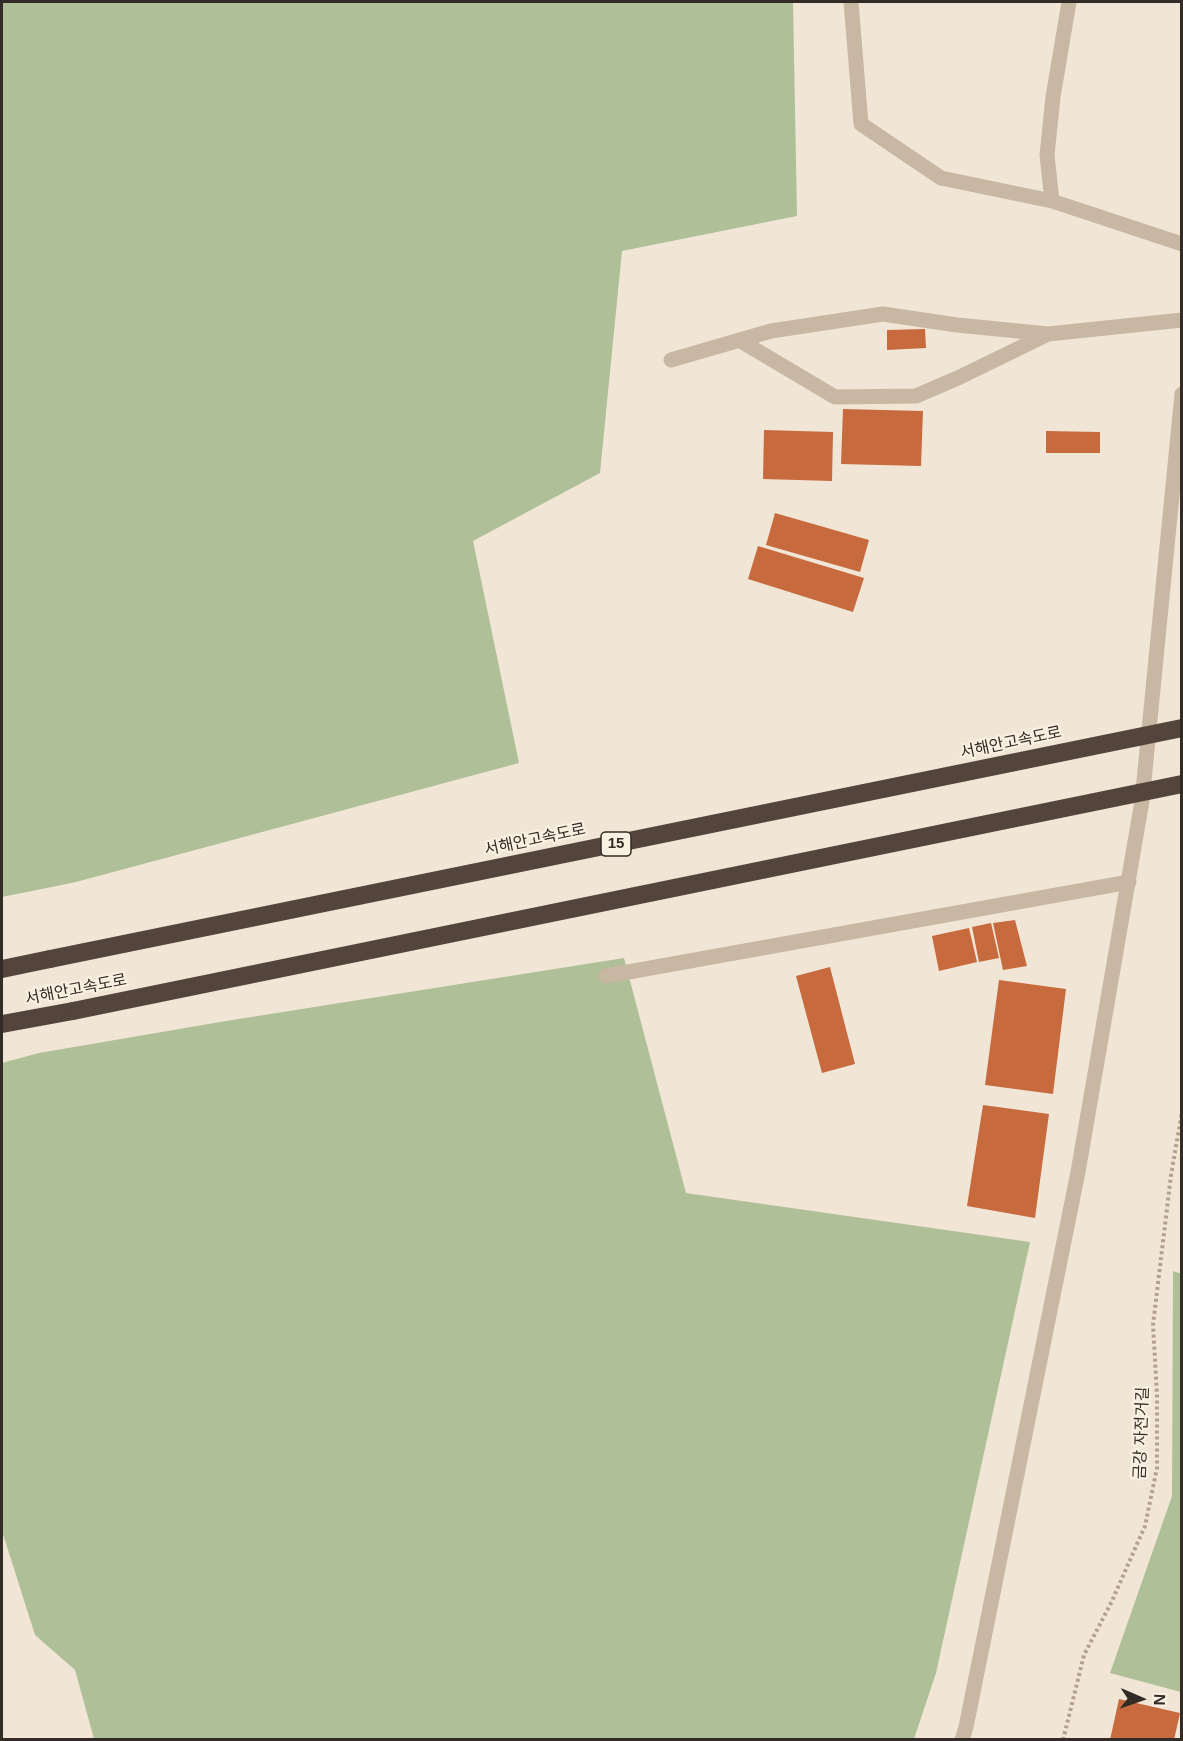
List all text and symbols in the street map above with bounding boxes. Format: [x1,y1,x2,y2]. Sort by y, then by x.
street label: 서해안고속도로 [959,723,1063,763]
street label: 서해안고속도로 [483,820,587,860]
road number: 15 [601,832,631,856]
street label: 서해안고속도로 [24,971,128,1009]
street label: 금강 자전거길 [1131,1386,1153,1480]
north arrow [1111,1669,1171,1729]
text: N [1151,1694,1168,1706]

